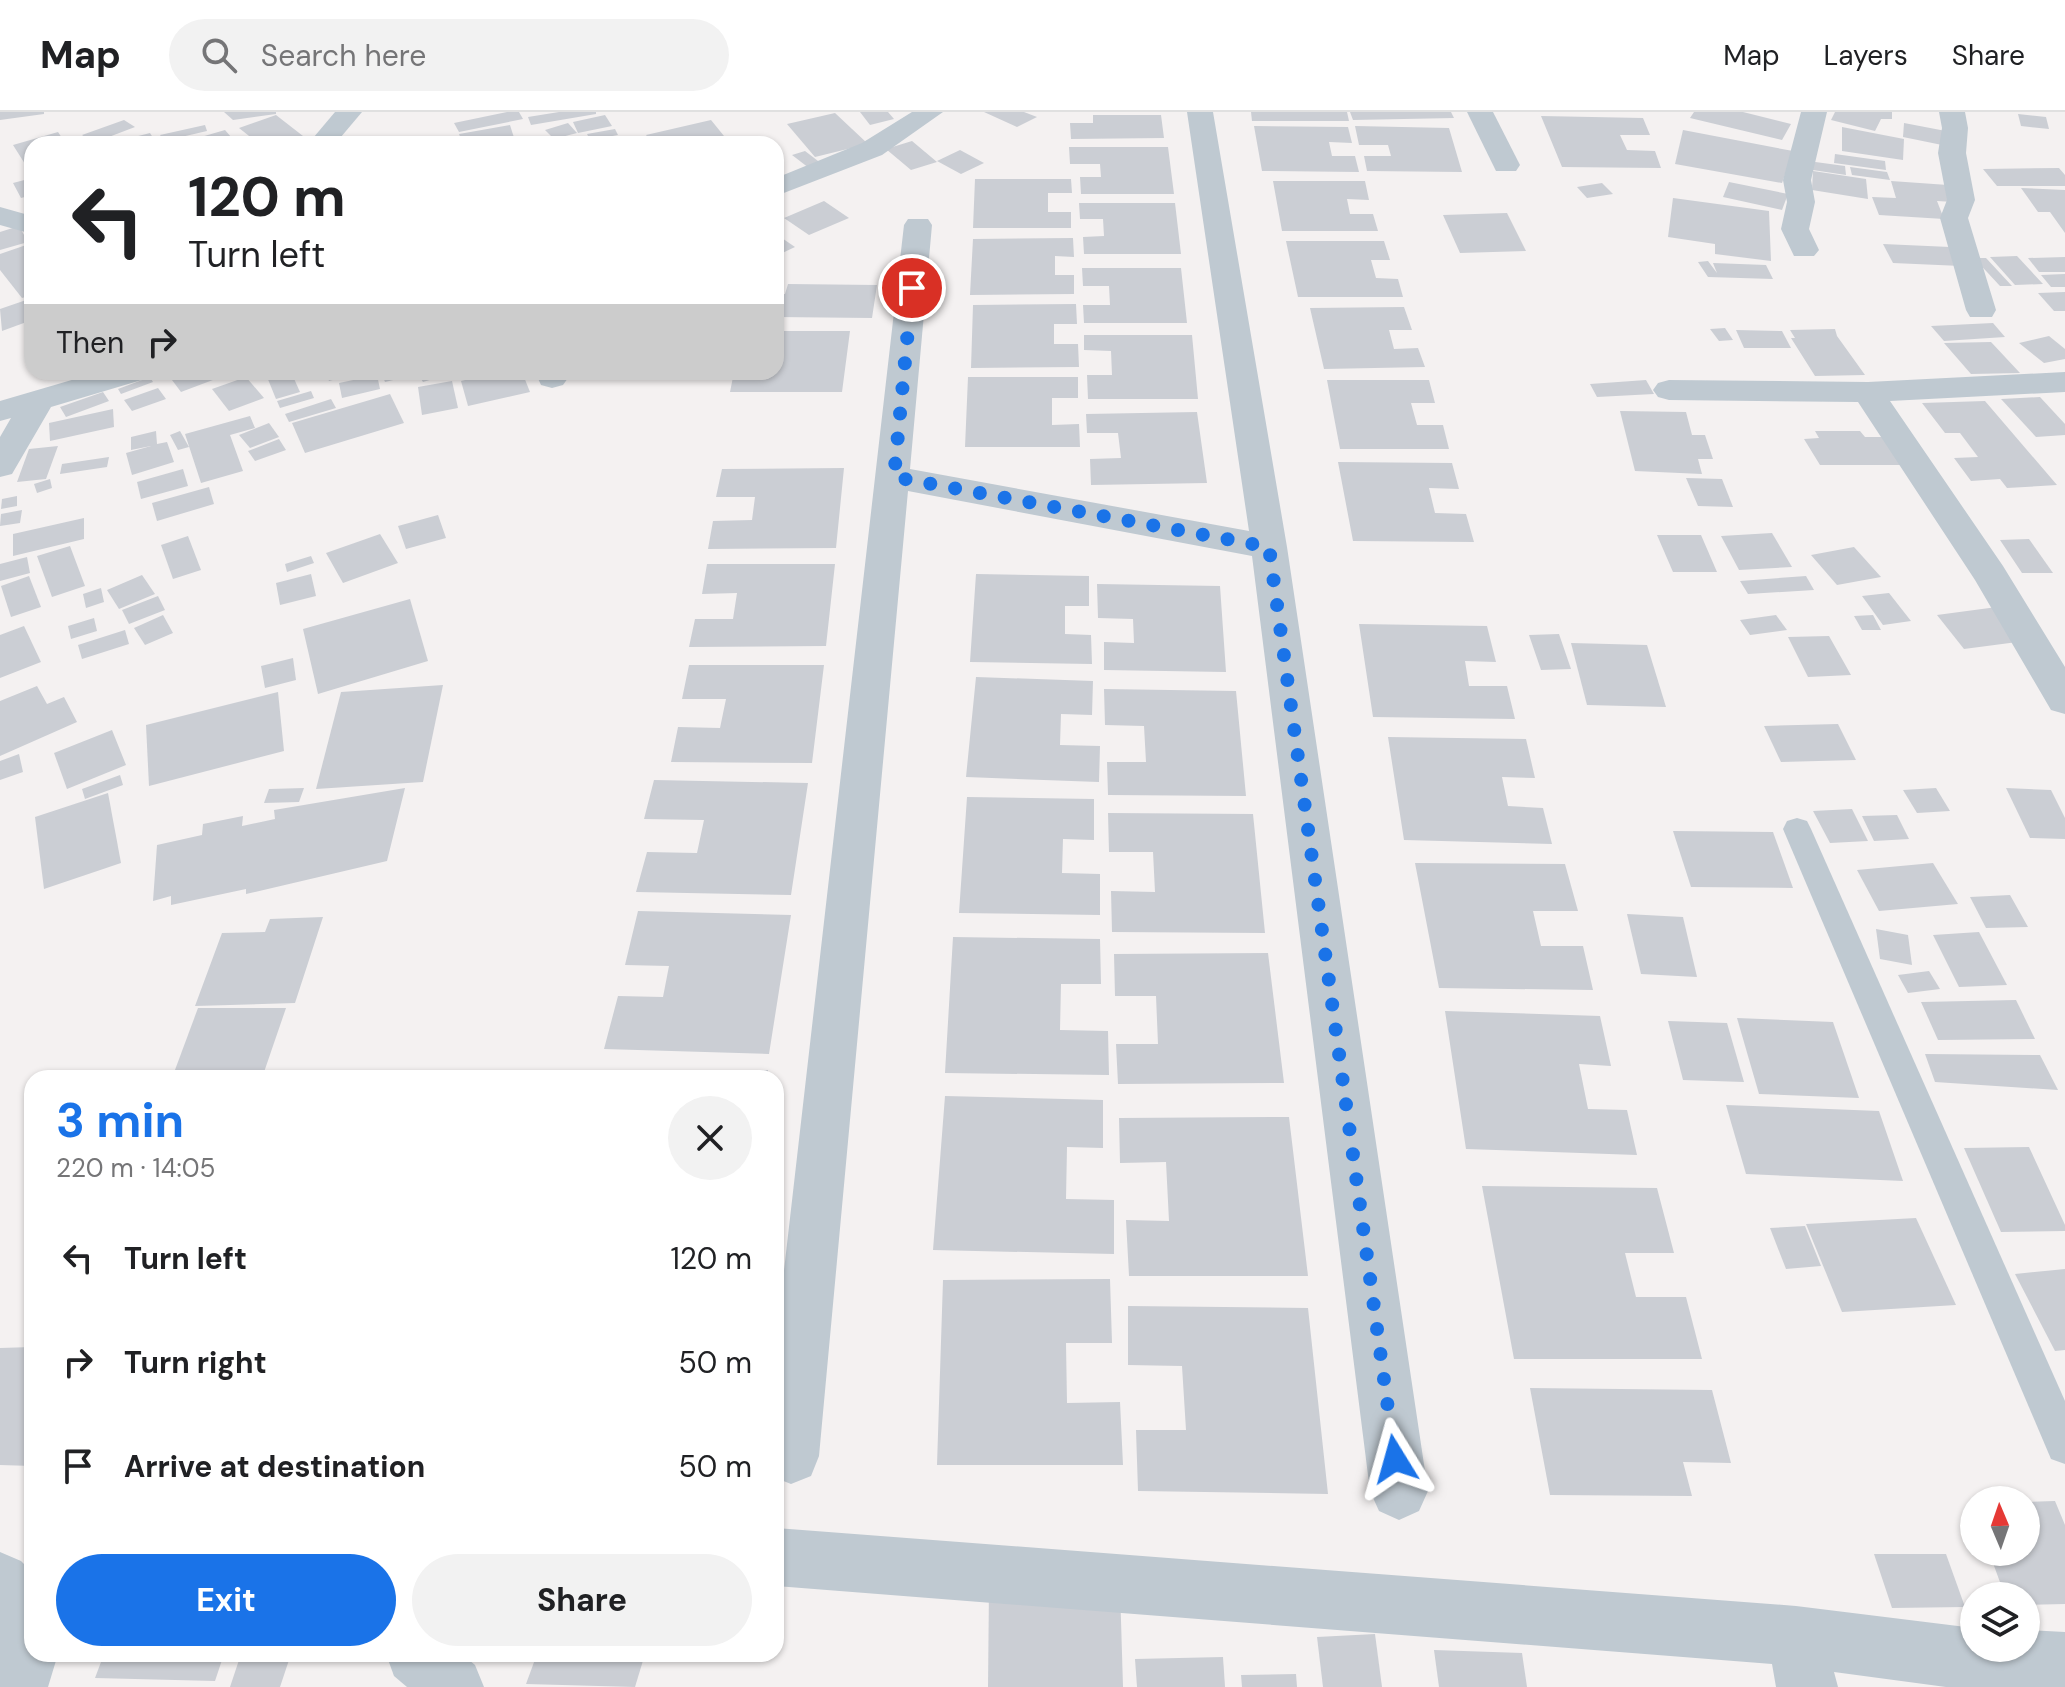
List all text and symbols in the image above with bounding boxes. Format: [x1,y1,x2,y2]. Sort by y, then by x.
search box [169,19,729,91]
text: Map [40,30,121,80]
icon: search [197,33,241,77]
text: Search here [261,36,426,75]
text: Map [1723,37,1780,74]
text: Layers [1824,37,1908,74]
text: Share [1952,37,2025,74]
text: 120 m [188,160,346,233]
icon: left [56,168,160,272]
text: Turn left [188,231,325,278]
pin [878,254,946,322]
icon: arrive [890,266,934,310]
icon: right [140,320,184,364]
text: Then [56,323,124,362]
text: 3 min [56,1089,184,1152]
button: close [668,1096,752,1180]
text: 220 m · 14:05 [56,1151,215,1185]
icon: left [56,1236,100,1280]
text: Turn left [124,1239,247,1278]
text: 120 m [670,1239,752,1278]
icon: right [56,1340,100,1384]
text: Turn right [124,1343,267,1382]
text: 50 m [678,1343,752,1382]
position arrow [1353,1417,1437,1501]
icon: arrive [56,1444,100,1488]
text: Arrive at destination [124,1447,425,1486]
text: 50 m [678,1447,752,1486]
north arrow [1960,1486,2040,1566]
map controls [1960,1486,2040,1662]
button: Exit [56,1554,396,1646]
button: Share [412,1554,752,1646]
button: layers [1960,1582,2040,1662]

